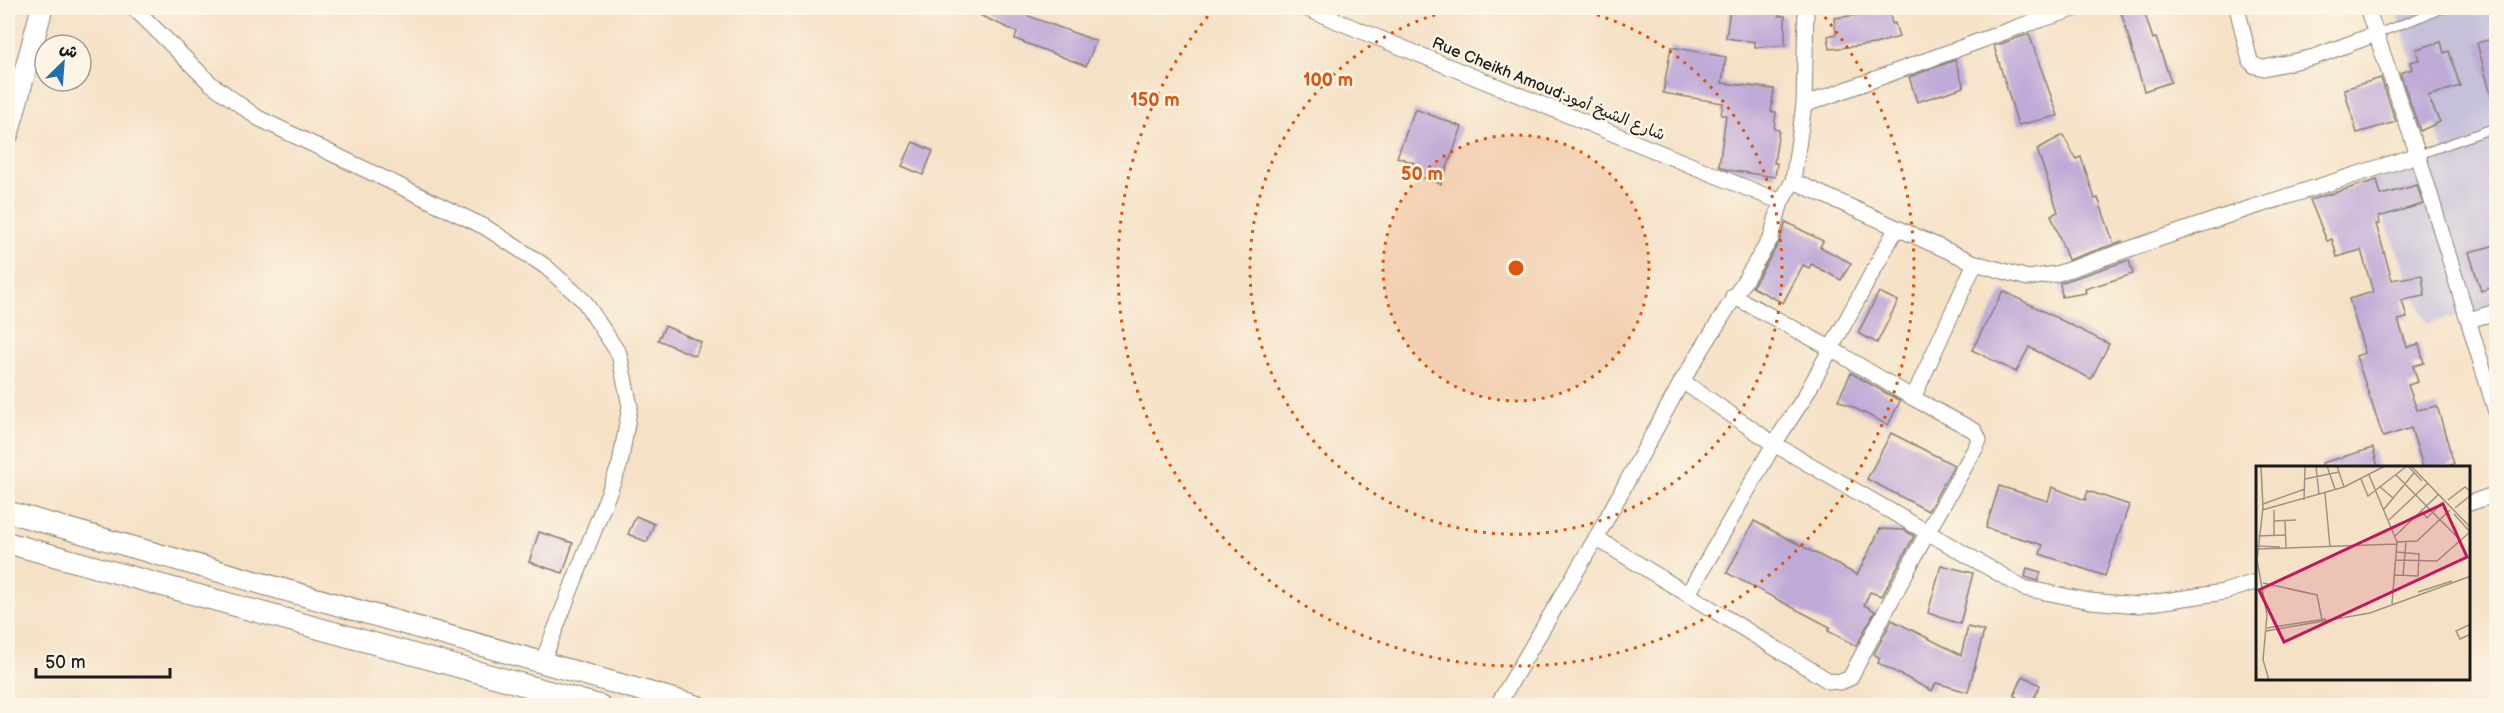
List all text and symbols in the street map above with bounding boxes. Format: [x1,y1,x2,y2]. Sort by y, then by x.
north arrow [33,33,93,93]
street label: Rue Cheikh Amoud;شارع الشيخ أمود [1429,34,1668,146]
text: ش [57,38,81,63]
text: 100 m [1303,70,1353,91]
text: 150 m [1130,90,1180,111]
text: 50 m [1401,164,1443,185]
centre of rings [1506,258,1526,278]
inset map [2256,466,2471,680]
scale bar [36,641,170,679]
text: 50 m [45,652,86,673]

